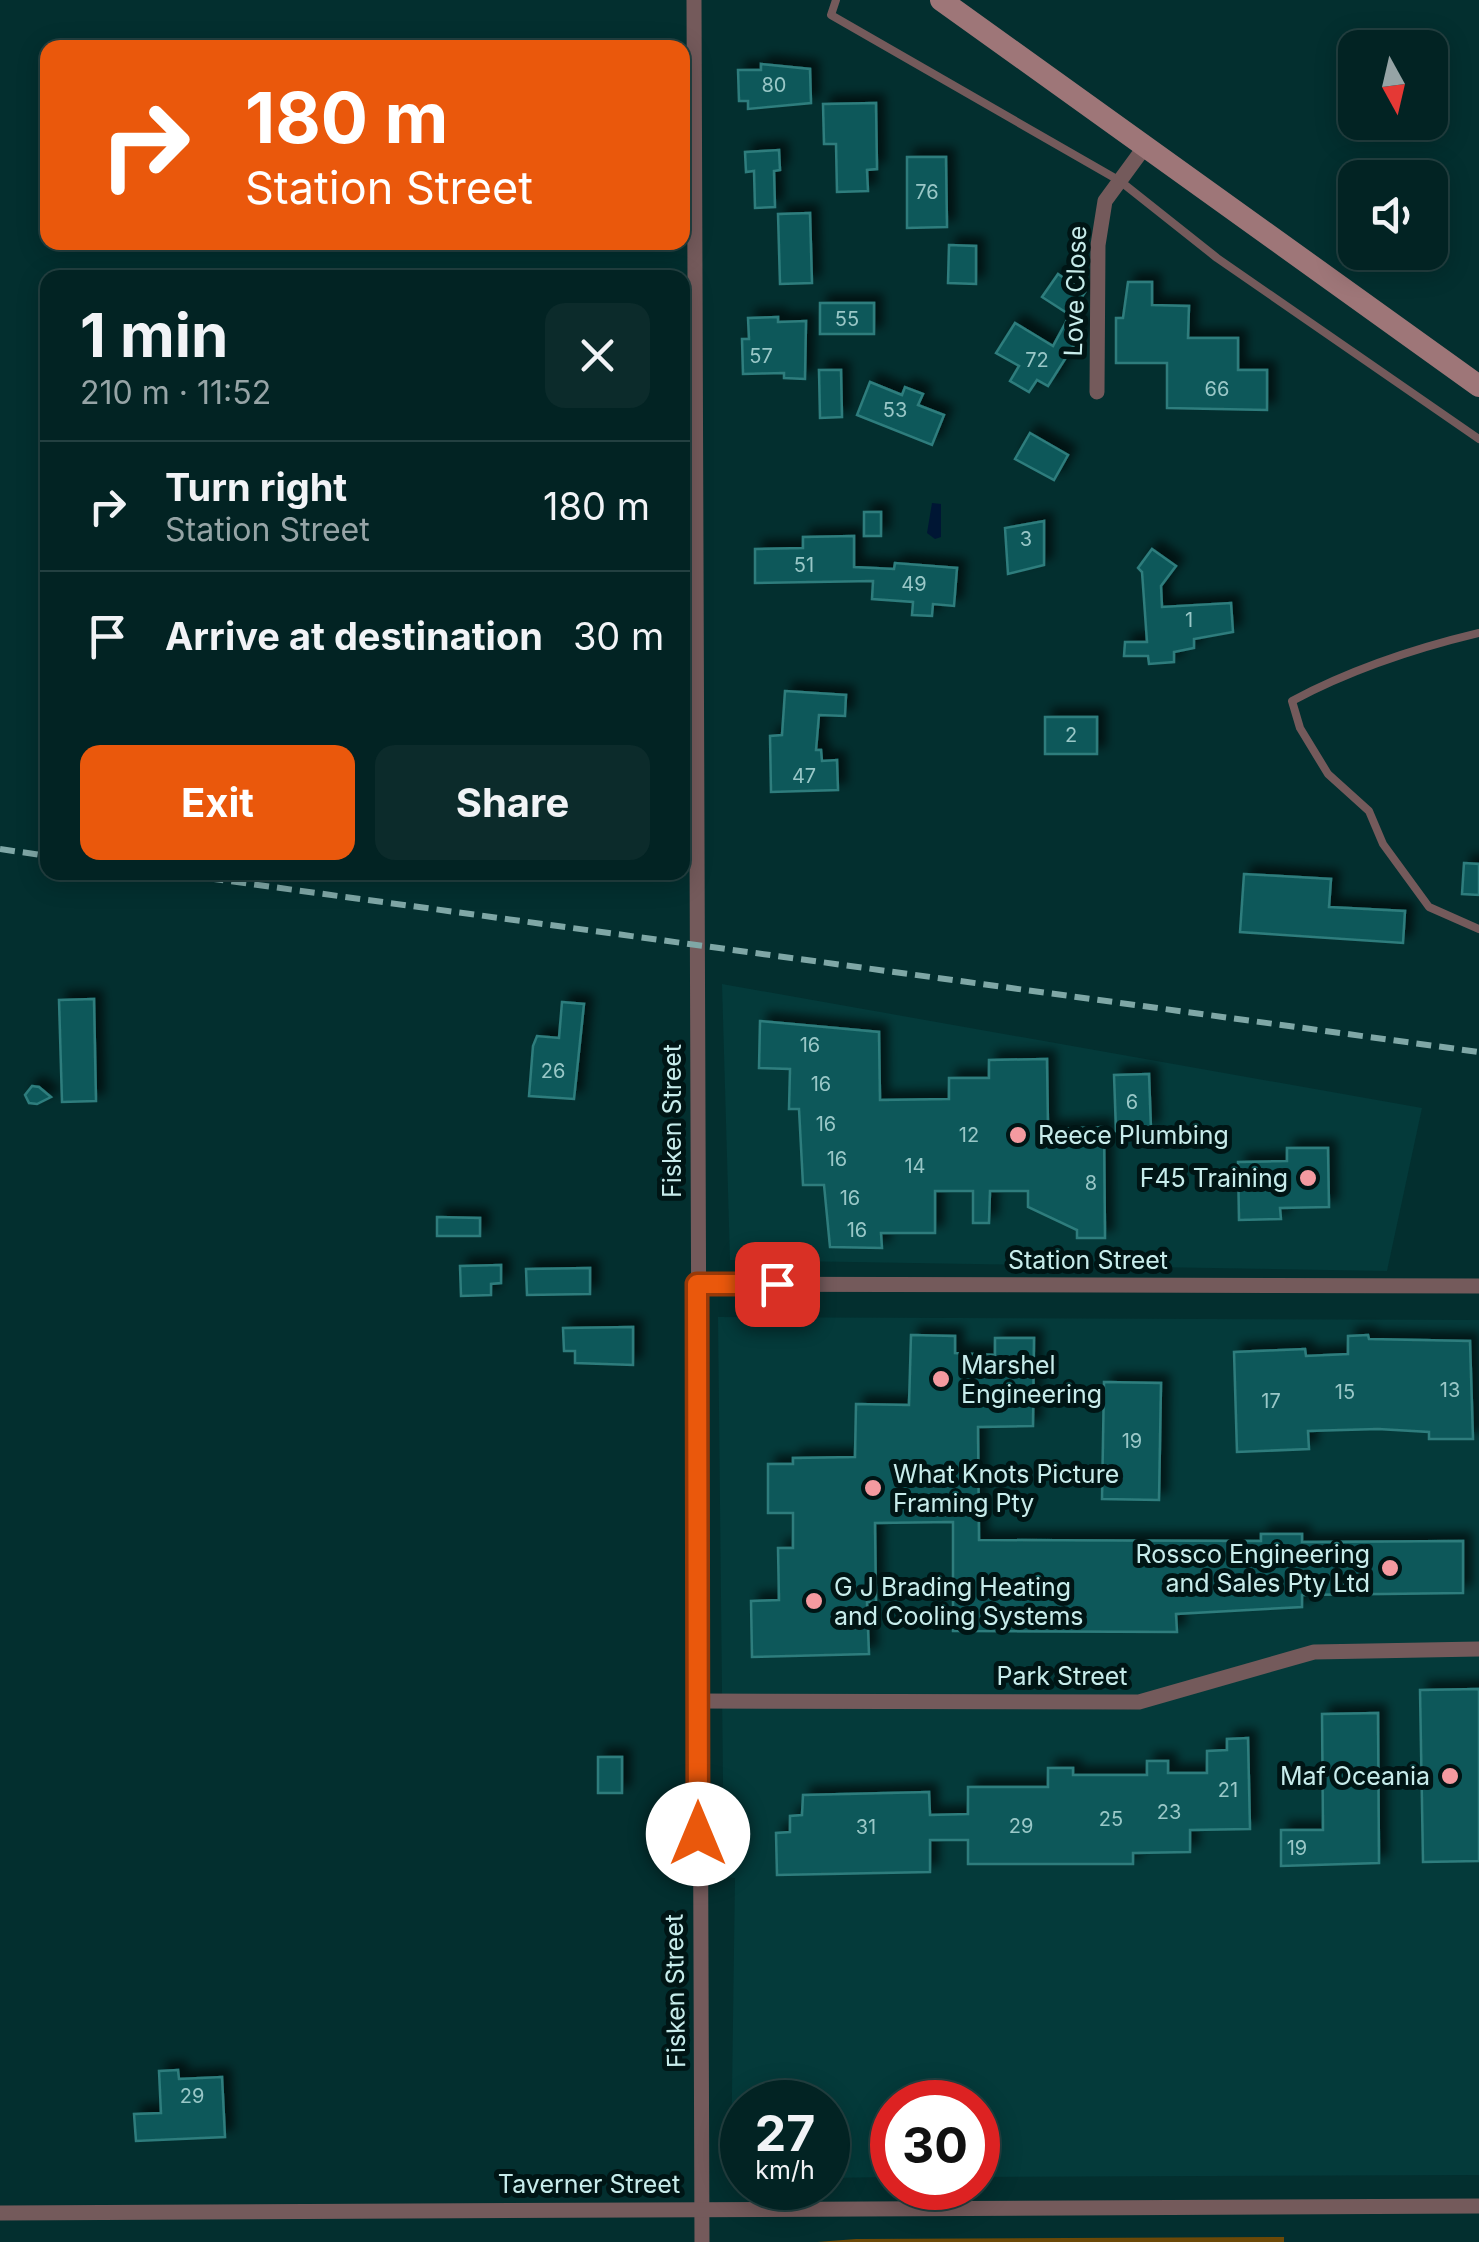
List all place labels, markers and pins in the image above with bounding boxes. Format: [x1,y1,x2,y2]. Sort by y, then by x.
place label: Reece Plumbing [1038,1120,1229,1150]
marker: Reece Plumbing [1007,1124,1029,1146]
place label: F45 Training [1140,1163,1288,1193]
marker: F45 Training [1297,1167,1319,1189]
pin [735,1242,820,1327]
place label: Marshel Engineering [961,1350,1102,1409]
marker: Marshel Engineering [930,1368,952,1390]
place label: What Knots Picture Framing Pty [893,1459,1119,1518]
marker: What Knots Picture Framing Pty [862,1477,884,1499]
place label: Rossco Engineering and Sales Pty Ltd [1136,1539,1370,1598]
marker: Rossco Engineering and Sales Pty Ltd [1379,1557,1401,1579]
place label: G J Brading Heating and Cooling Systems [834,1572,1084,1631]
marker: G J Brading Heating and Cooling Systems [803,1590,825,1612]
place label: Maf Oceania [1280,1761,1430,1791]
marker: Maf Oceania [1439,1765,1461,1787]

